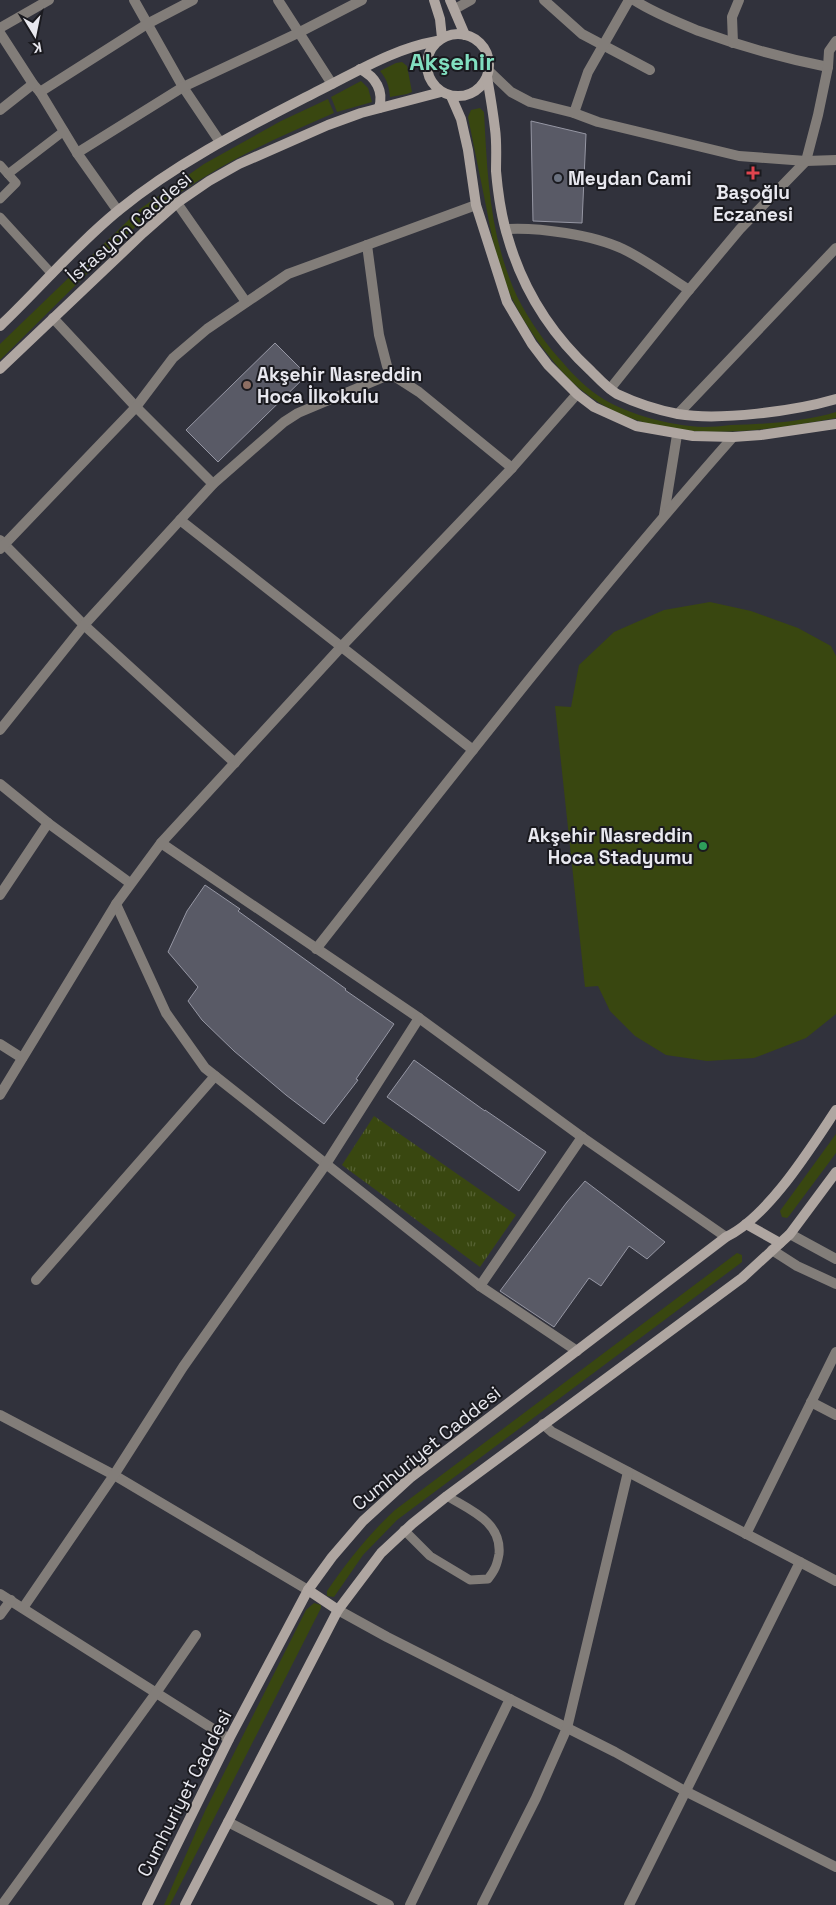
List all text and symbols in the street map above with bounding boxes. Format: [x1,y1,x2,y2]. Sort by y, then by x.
north arrow [10,10,60,60]
text: K [31,38,43,57]
district label: Akşehir [409,46,495,77]
street label: İstasyon Caddesi [62,166,197,288]
place label: Meydan Cami [568,166,692,191]
marker: Başoğlu Eczanesi [747,167,759,179]
marker: Meydan Cami [552,172,564,184]
place label: Başoğlu Eczanesi [713,180,793,227]
place label: Akşehir Nasreddin Hoca İlkokulu [257,362,422,409]
marker: Akşehir Nasreddin Hoca İlkokulu [241,379,253,391]
place label: Akşehir Nasreddin Hoca Stadyumu [528,823,693,870]
marker: Akşehir Nasreddin Hoca Stadyumu [697,840,709,852]
street label: Cumhuriyet Caddesi [347,1381,506,1516]
street label: Cumhuriyet Caddesi [131,1705,237,1881]

